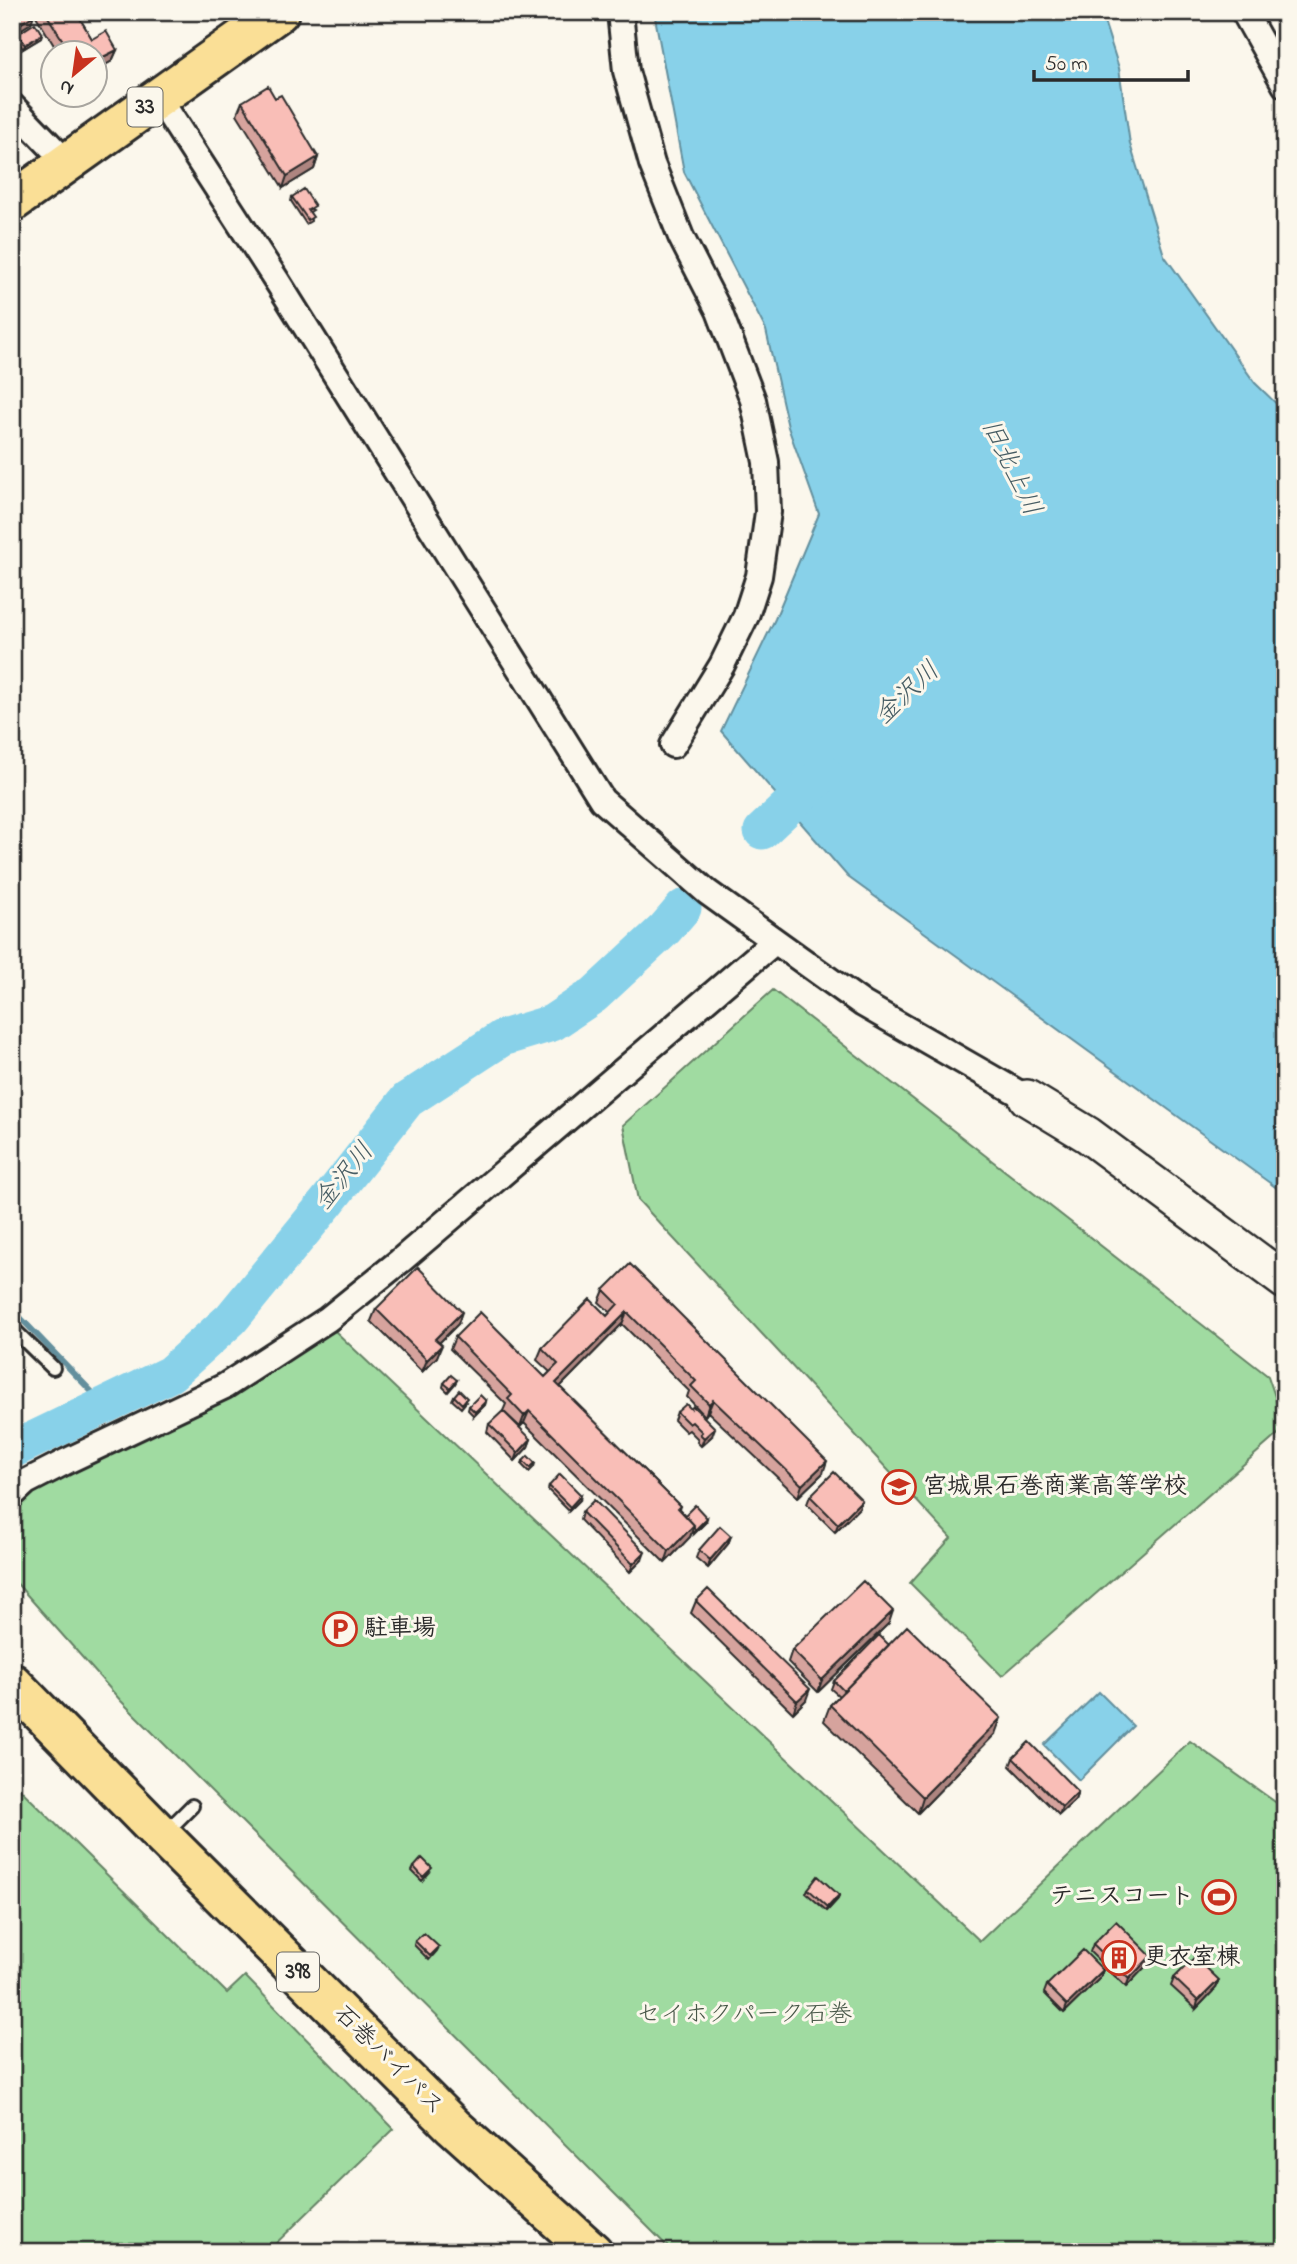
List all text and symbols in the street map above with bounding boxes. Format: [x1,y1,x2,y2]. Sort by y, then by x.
north arrow [38,38,108,108]
scale bar [1034,38,1188,82]
text: 50 m [1045,50,1088,80]
text: N [55,72,79,102]
road number: 33 [128,88,162,127]
water label: 旧北上川 [970,413,1050,523]
water label: 金沢川 [867,654,949,734]
water label: 金沢川 [306,1135,384,1219]
school or university icon: 宮城県石巻商業高等学校 [880,1468,918,1506]
place label: 宮城県石巻商業高等学校 [923,1470,1187,1505]
parking icon: 駐車場 [321,1610,359,1648]
place label: 駐車場 [364,1612,436,1647]
sports icon: テニスコート [1200,1878,1238,1916]
place label: テニスコート [1050,1880,1194,1915]
building icon: 更衣室棟 [1100,1939,1138,1977]
place label: 更衣室棟 [1144,1941,1241,1976]
road number: 398 [277,1952,319,1992]
street label: 石巻バイパス [325,1998,451,2124]
park label: セイホクパーク石巻 [636,1998,852,2033]

